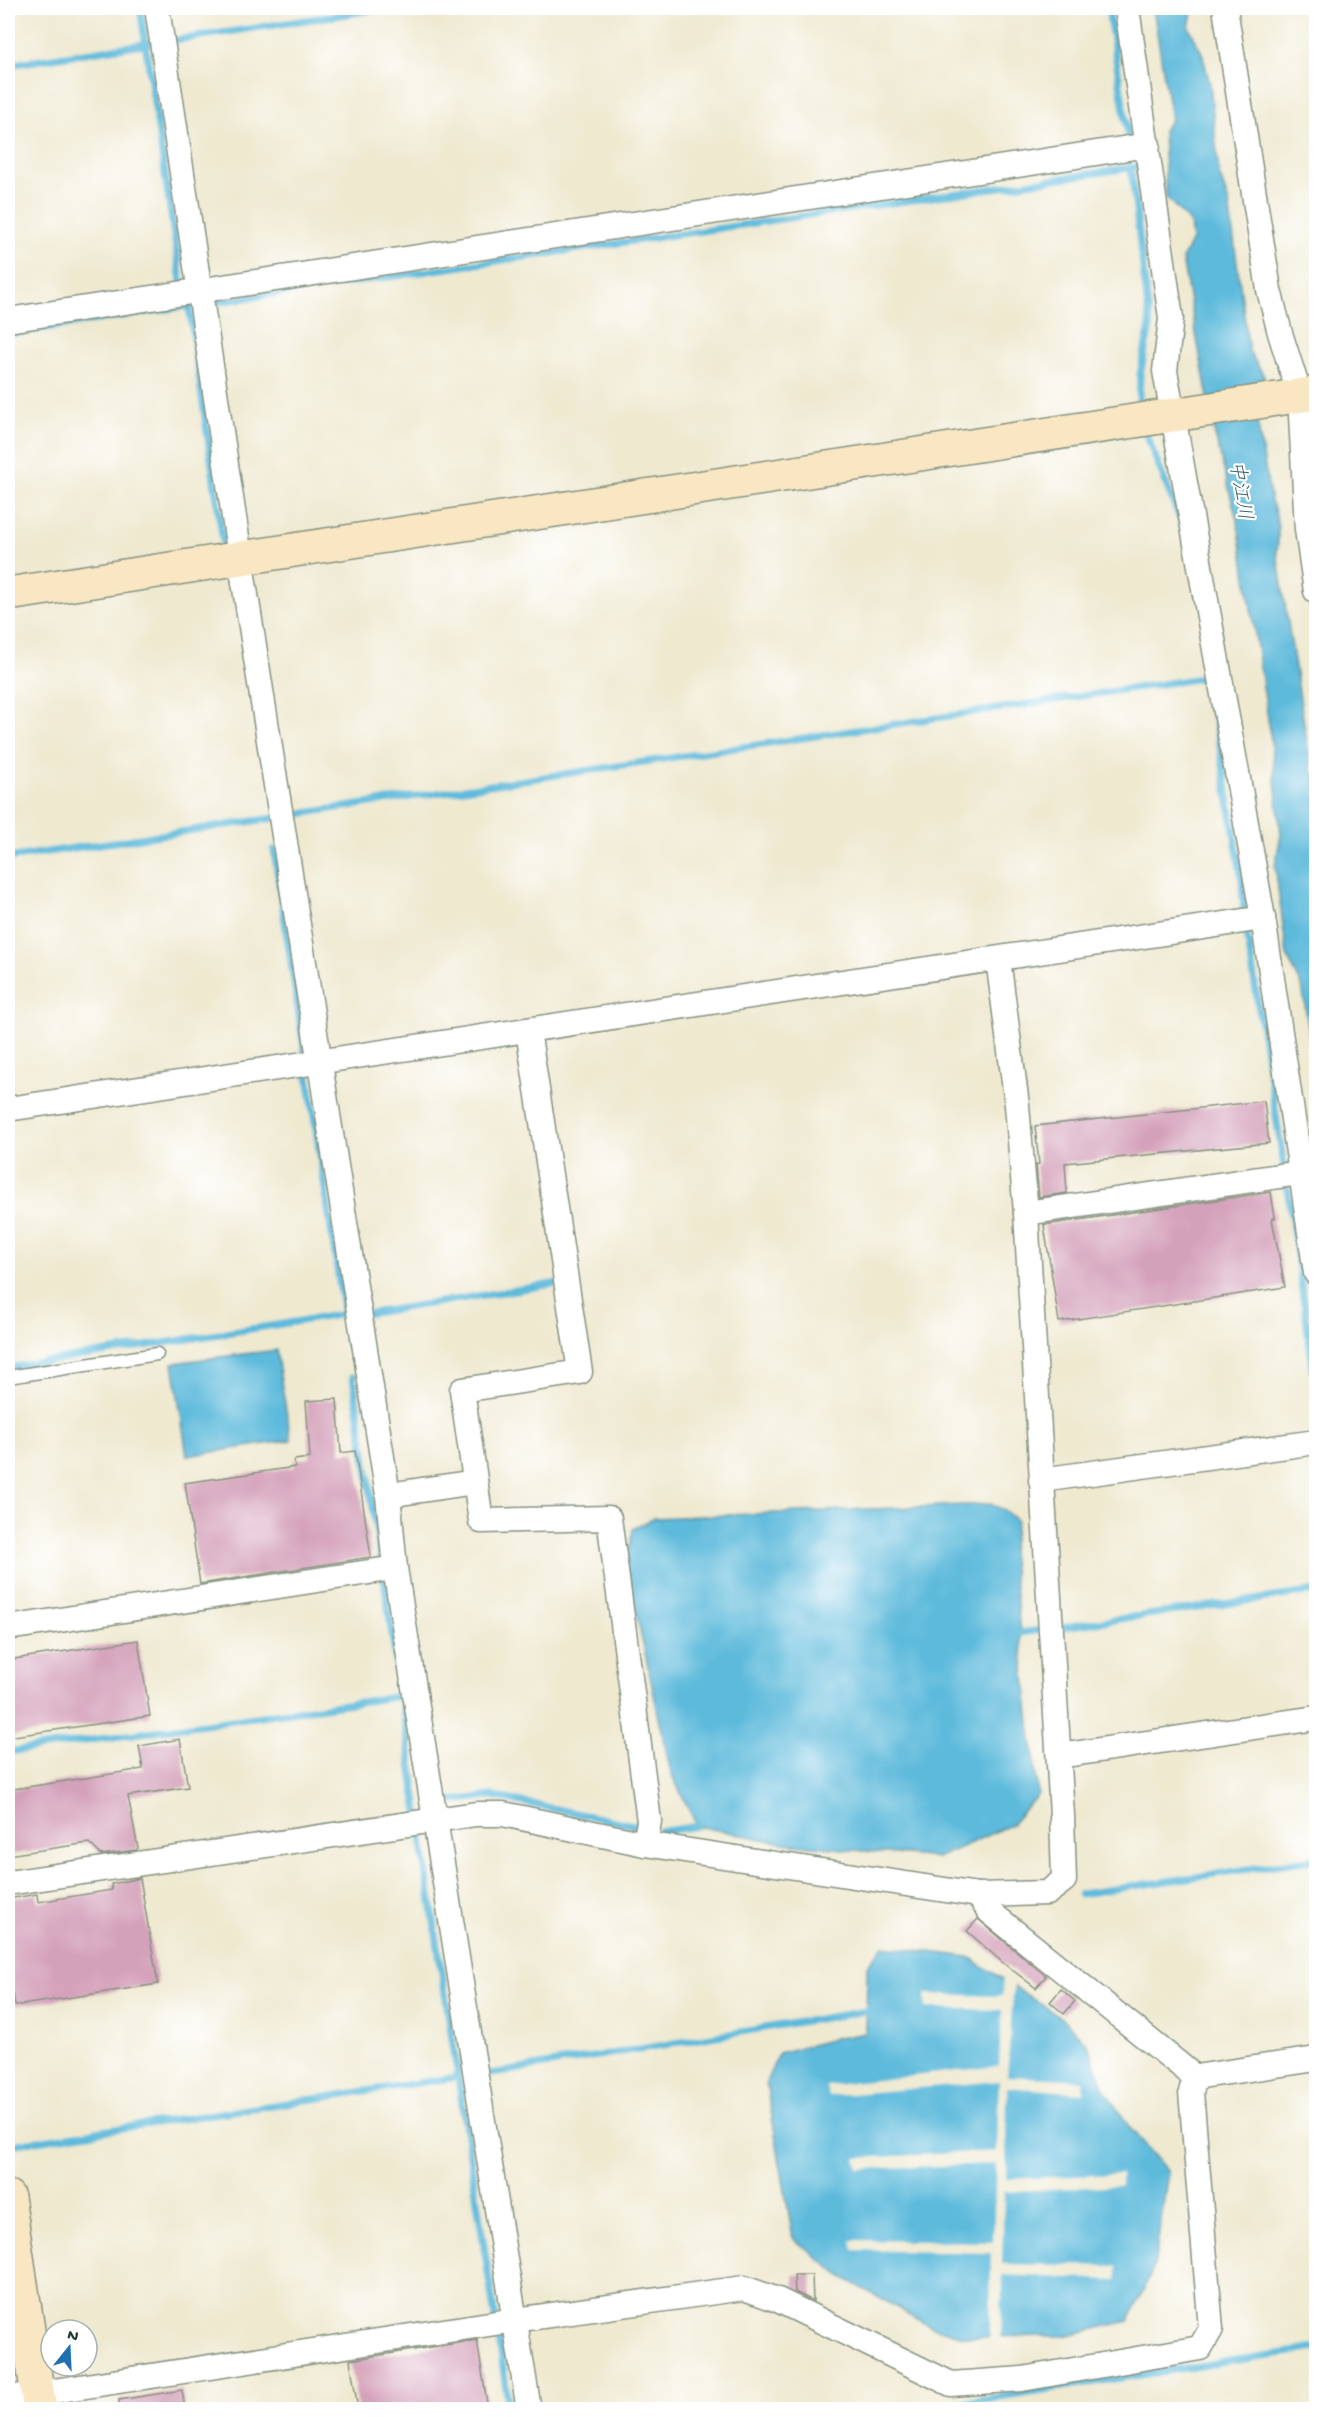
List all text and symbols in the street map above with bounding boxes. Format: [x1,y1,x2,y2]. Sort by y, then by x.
water label: 中江川 [1222,459,1257,522]
north arrow [39,2318,99,2378]
text: N [65,2326,81,2348]

